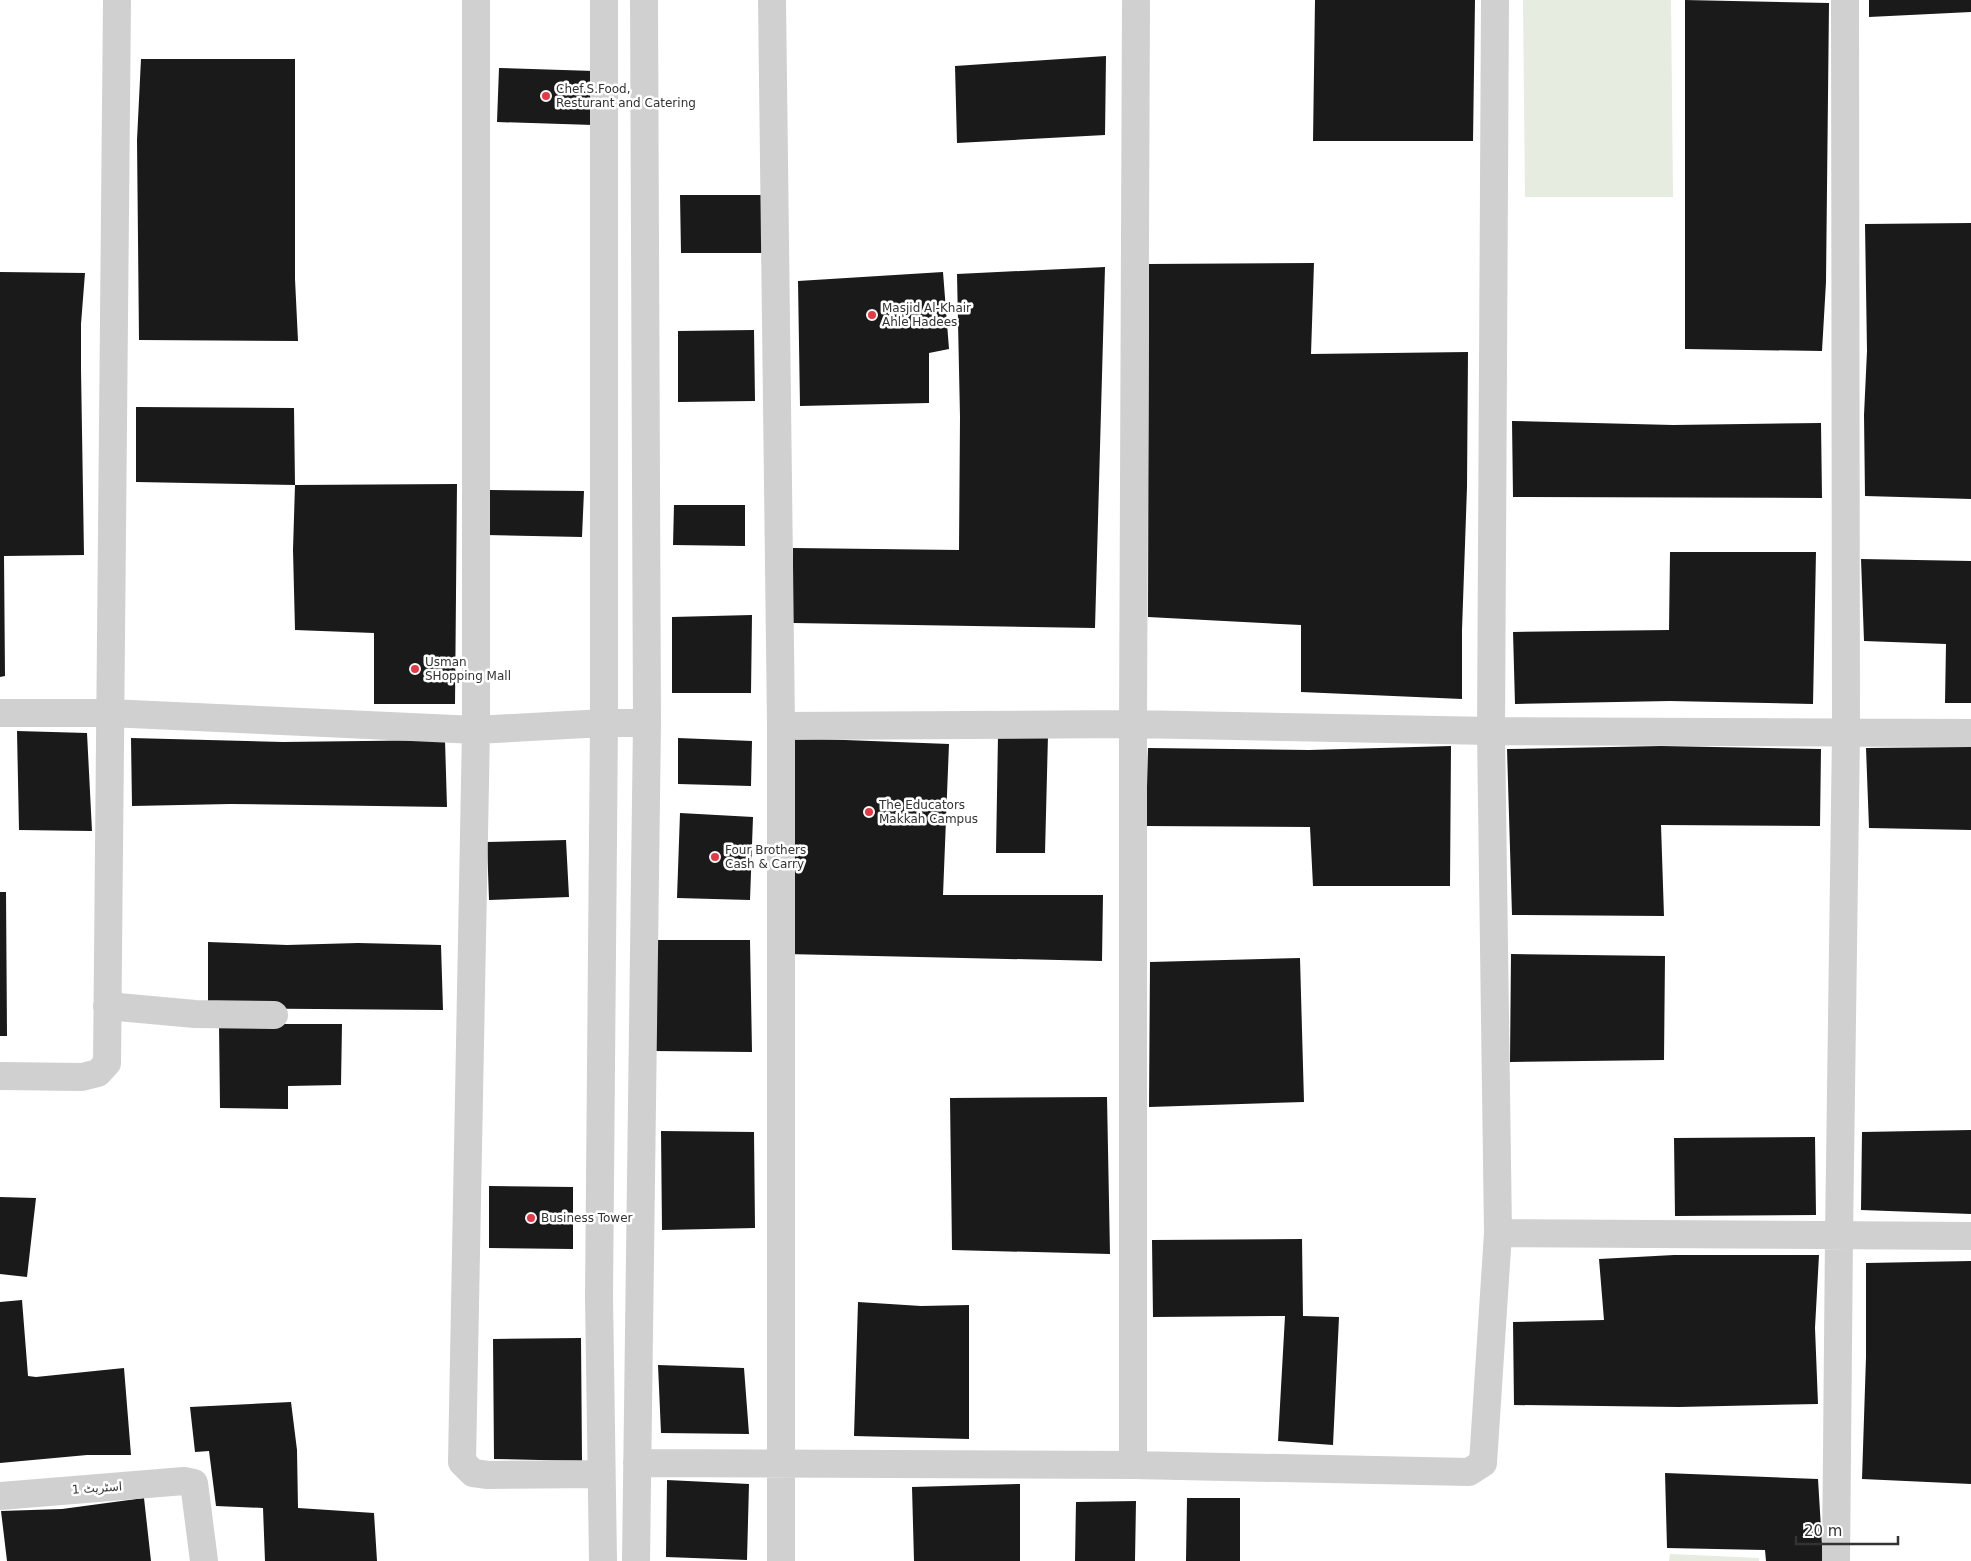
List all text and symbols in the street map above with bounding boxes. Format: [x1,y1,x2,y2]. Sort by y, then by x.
place label: Chef.S.Food, Resturant and Catering [556,82,696,110]
marker: Chef.S.Food, Resturant and Catering [540,90,552,102]
place label: Masjid Al-Khair Ahle Hadees [882,301,971,329]
marker: Masjid Al-Khair Ahle Hadees [866,309,878,321]
place label: Usman SHopping Mall [425,655,511,683]
marker: Usman SHopping Mall [409,663,421,675]
place label: The Educators Makkah Campus [878,798,978,826]
marker: The Educators Makkah Campus [863,806,875,818]
place label: Four Brothers Cash & Carry [725,843,806,871]
marker: Four Brothers Cash & Carry [709,851,721,863]
place label: Business Tower [541,1211,633,1225]
marker: Business Tower [525,1212,537,1224]
street label: اسٹریٹ 1 [71,1479,123,1498]
scale bar [1796,1514,1898,1546]
text: 20 m [1804,1522,1842,1540]

